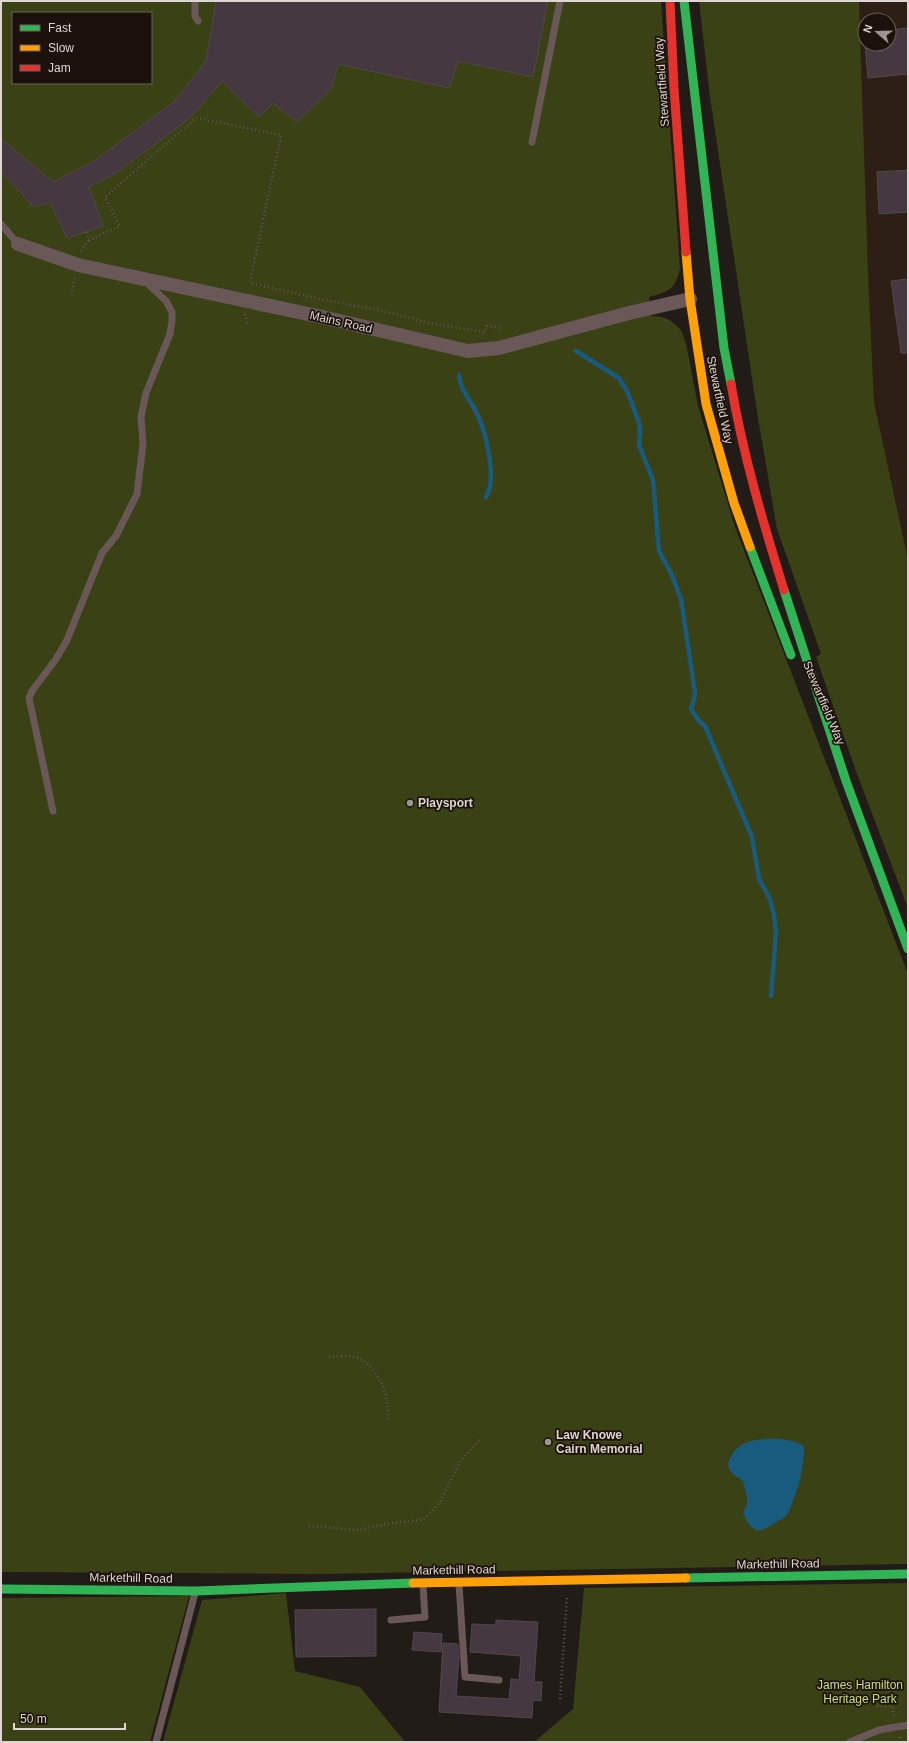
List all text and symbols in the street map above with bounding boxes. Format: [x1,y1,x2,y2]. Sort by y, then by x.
legend [12,12,152,84]
north arrow [857,12,897,52]
text: Fast [48,21,72,35]
text: N [861,23,875,34]
street label: Stewartfield Way [652,37,672,127]
text: Slow [48,41,74,55]
text: Jam [48,61,71,75]
street label: Mains Road [308,308,374,336]
street label: Stewartfield Way [704,355,736,445]
street label: Stewartfield Way [800,659,848,747]
place label: Playsport [418,796,473,810]
marker: Playsport [405,798,415,808]
place label: Law Knowe Cairn Memorial [556,1428,643,1456]
marker: Law Knowe Cairn Memorial [543,1437,553,1447]
street label: Markethill Road [736,1556,820,1572]
street label: Markethill Road [412,1562,496,1578]
street label: Markethill Road [89,1570,173,1586]
park label: James Hamilton Heritage Park [817,1678,903,1706]
scale bar [14,1705,125,1731]
text: 50 m [20,1712,47,1726]

